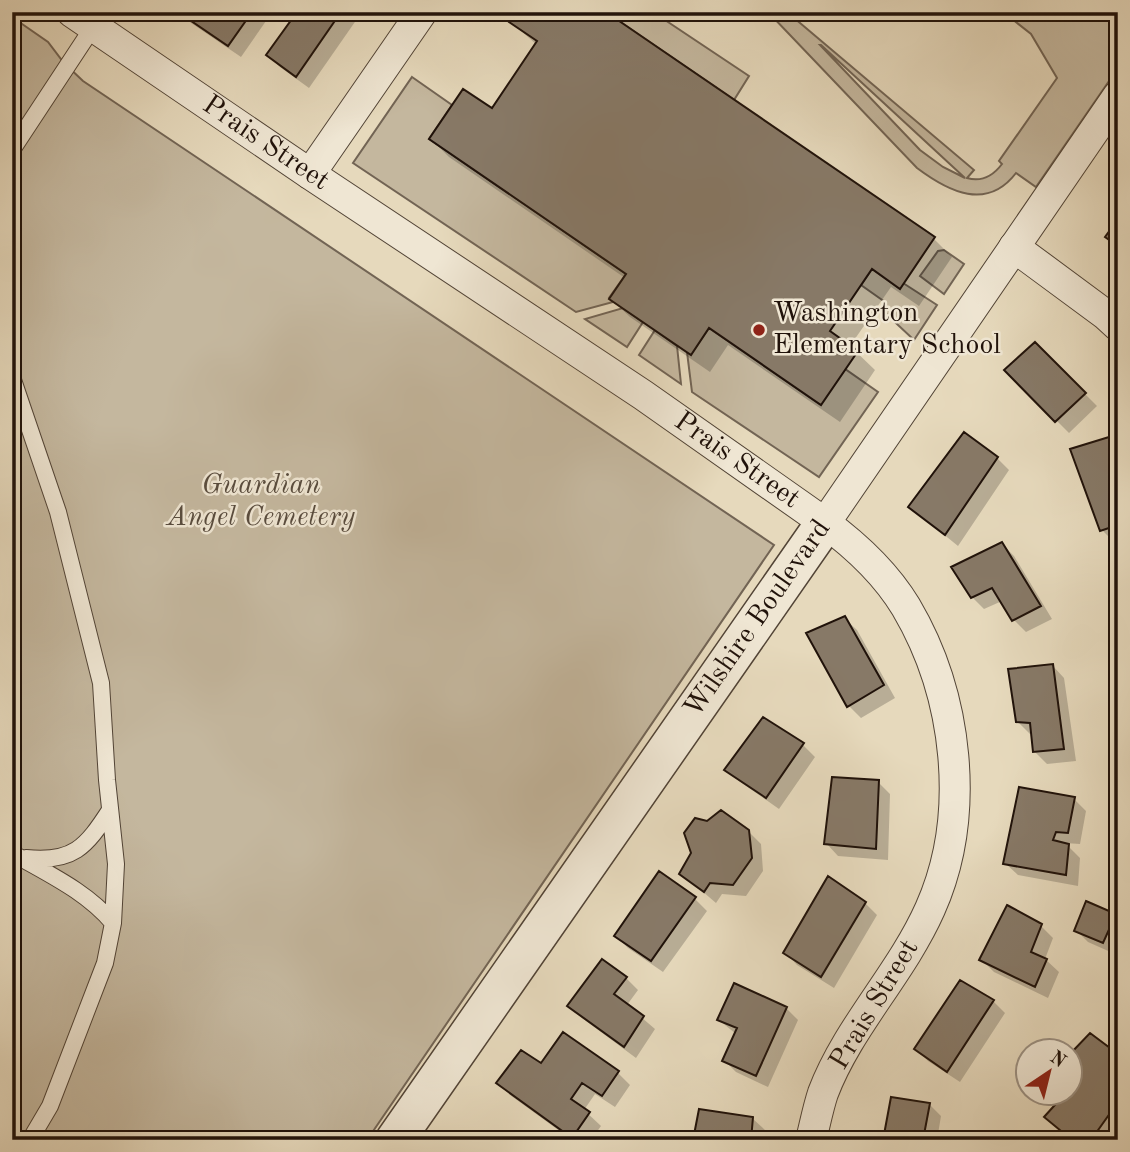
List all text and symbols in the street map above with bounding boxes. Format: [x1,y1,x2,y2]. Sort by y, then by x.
street label: Prais Street [197,91,334,196]
place label: Washington Elementary School [773,300,1001,360]
marker: Washington Elementary School [751,322,767,338]
street label: Prais Street [669,407,804,514]
park label: Guardian Angel Cemetery [165,472,356,532]
street label: Wilshire Boulevard [680,515,836,723]
street label: Prais Street [825,935,925,1075]
north arrow [1014,1036,1084,1106]
text: N [1046,1048,1069,1072]

